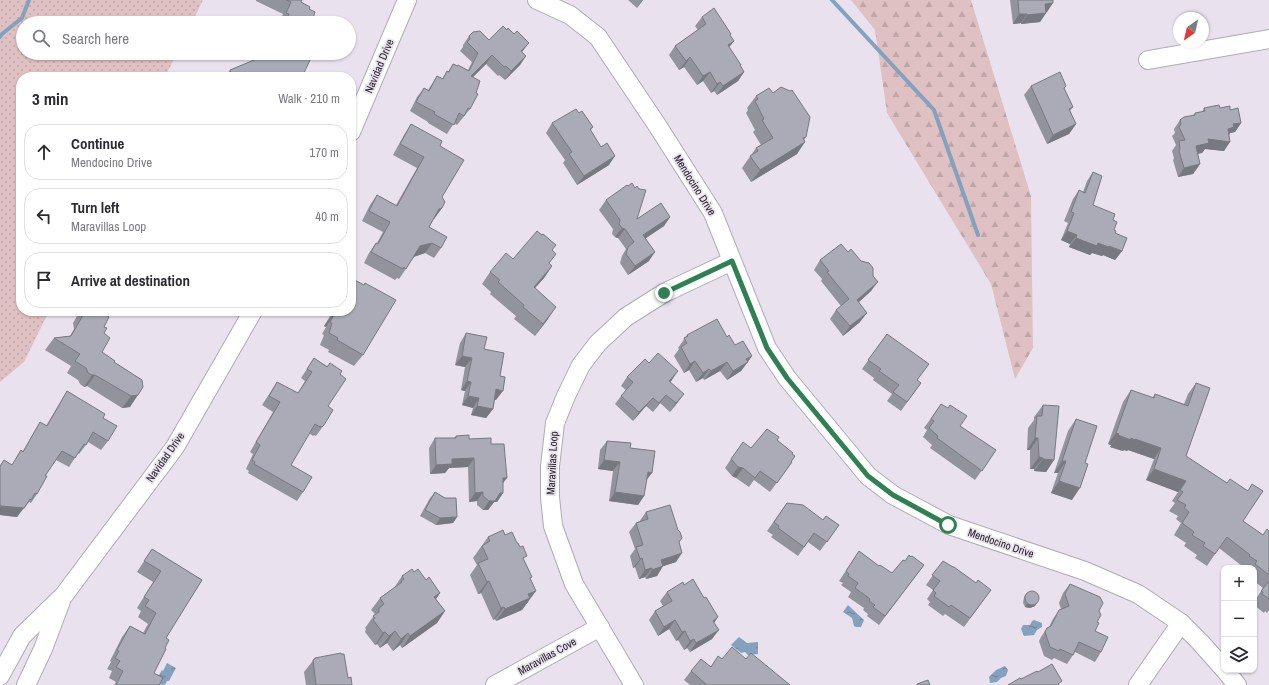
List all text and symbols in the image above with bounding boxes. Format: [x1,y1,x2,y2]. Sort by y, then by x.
north arrow [1173,12,1209,48]
search box [16,16,356,60]
icon: search [30,27,52,49]
text: Search here [62,28,129,49]
street label: Navidad Drive [361,37,397,95]
text: 3 min [32,87,68,110]
text: Walk · 210 m [278,90,340,107]
text: Continue [71,133,124,154]
icon: ahead [33,141,55,163]
text: 170 m [309,144,339,161]
street label: Mendocino Drive [671,152,719,218]
text: Mendocino Drive [71,154,152,171]
text: Turn left [71,197,119,218]
icon: left [33,205,55,227]
text: 40 m [315,208,339,225]
text: Maravillas Loop [71,218,146,235]
icon: arrive [33,269,55,291]
text: Arrive at destination [71,270,190,291]
route end [655,284,673,302]
street label: Navidad Drive [143,429,187,485]
street label: Maravillas Loop [543,431,561,495]
route start [939,516,957,534]
street label: Mendocino Drive [966,525,1036,561]
map controls [1221,565,1257,673]
button: + [1221,565,1257,601]
button: − [1221,601,1257,637]
street label: Maravillas Cove [515,634,579,678]
button: layers [1221,637,1257,673]

